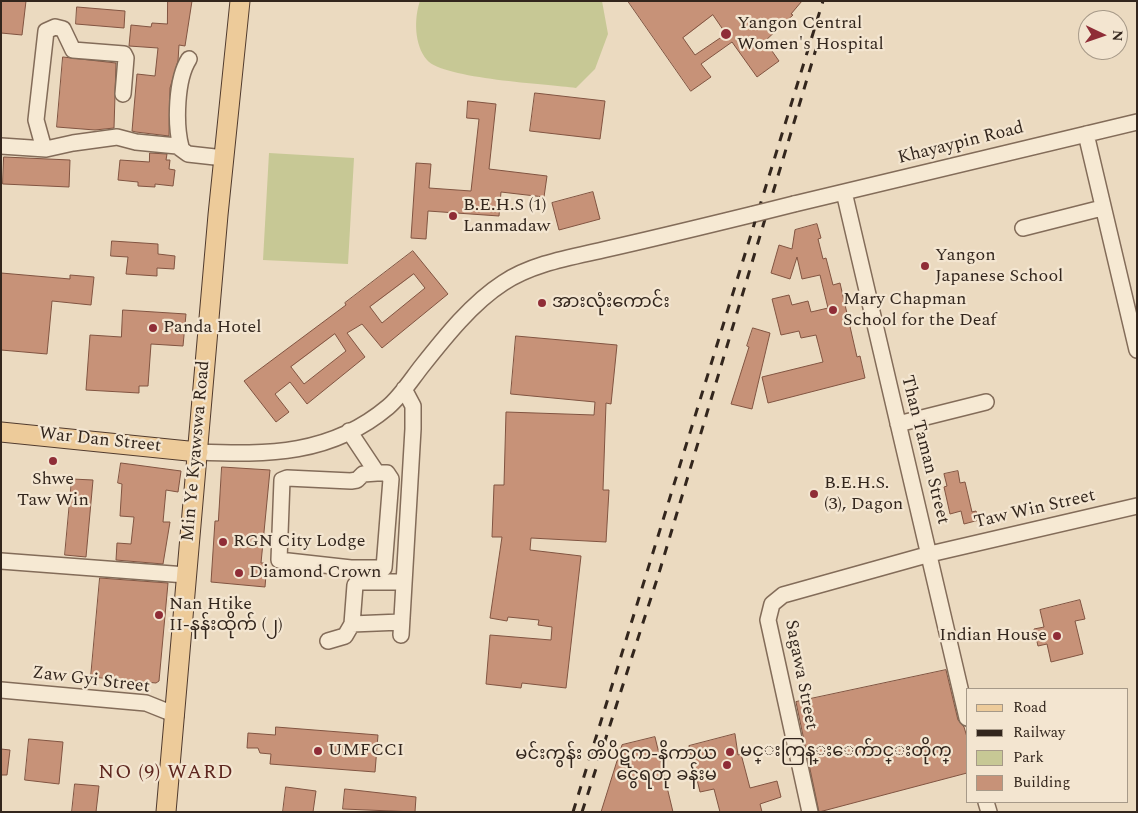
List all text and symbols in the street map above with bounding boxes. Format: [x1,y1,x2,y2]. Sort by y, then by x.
north arrow [1078,10,1128,60]
place label: Yangon Central Women's Hospital [737,13,884,56]
marker: Yangon Central Women's Hospital [719,27,733,41]
text: N [1107,29,1128,42]
street label: Khayaypin Road [896,118,1026,170]
place label: B.E.H.S (1) Lanmadaw [463,195,550,238]
marker: B.E.H.S (1) Lanmadaw [447,210,459,222]
place label: Yangon Japanese School [935,245,1063,288]
marker: Yangon Japanese School [919,260,931,272]
place label: Mary Chapman School for the Deaf [843,289,996,332]
place label: အားလုံးကောင်း [552,292,670,314]
marker: အားလုံးကောင်း [536,297,548,309]
marker: Mary Chapman School for the Deaf [827,304,839,316]
place label: Panda Hotel [163,317,261,339]
marker: Panda Hotel [147,322,159,334]
street label: Min Ye Kyawswa Road [178,360,216,542]
street label: Than Taman Street [895,373,953,527]
street label: War Dan Street [38,424,162,458]
marker: Shwe Taw Win [47,455,59,467]
place label: Shwe Taw Win [17,469,89,512]
place label: B.E.H.S. (3), Dagon [824,473,903,516]
street label: Taw Win Street [972,486,1098,534]
marker: B.E.H.S. (3), Dagon [808,488,820,500]
place label: RGN City Lodge [233,531,365,553]
marker: RGN City Lodge [217,536,229,548]
place label: Diamond Crown [249,562,382,584]
marker: Diamond Crown [233,567,245,579]
place label: Nan Htike II-နန်းထိုက် (၂) [169,594,283,636]
marker: Nan Htike II-နန်းထိုက် (၂) [153,609,165,621]
street label: Sagawa Street [779,618,821,732]
place label: Indian House [939,625,1047,647]
marker: Indian House [1051,630,1063,642]
street label: Zaw Gyi Street [31,663,151,699]
legend [966,688,1128,803]
text: Road [1013,696,1047,719]
text: Railway [1013,721,1065,744]
place label: UMFCCI [328,740,404,762]
place label: မင္းကြန္းေက်ာင္းတိုက္ [740,741,952,763]
place label: မင်းကွန်း တိပိဋက-နိကာယ ငွေရတု ခန်းမ [515,744,717,786]
marker: UMFCCI [312,745,324,757]
marker: မင္းကြန္းေက်ာင္းတိုက္ [724,746,736,758]
text: Park [1013,746,1044,769]
marker: မင်းကွန်း တိပိဋက-နိကာယ ငွေရတု ခန်းမ [721,759,733,771]
district label: NO (9) WARD [97,762,235,786]
text: Building [1013,771,1070,794]

